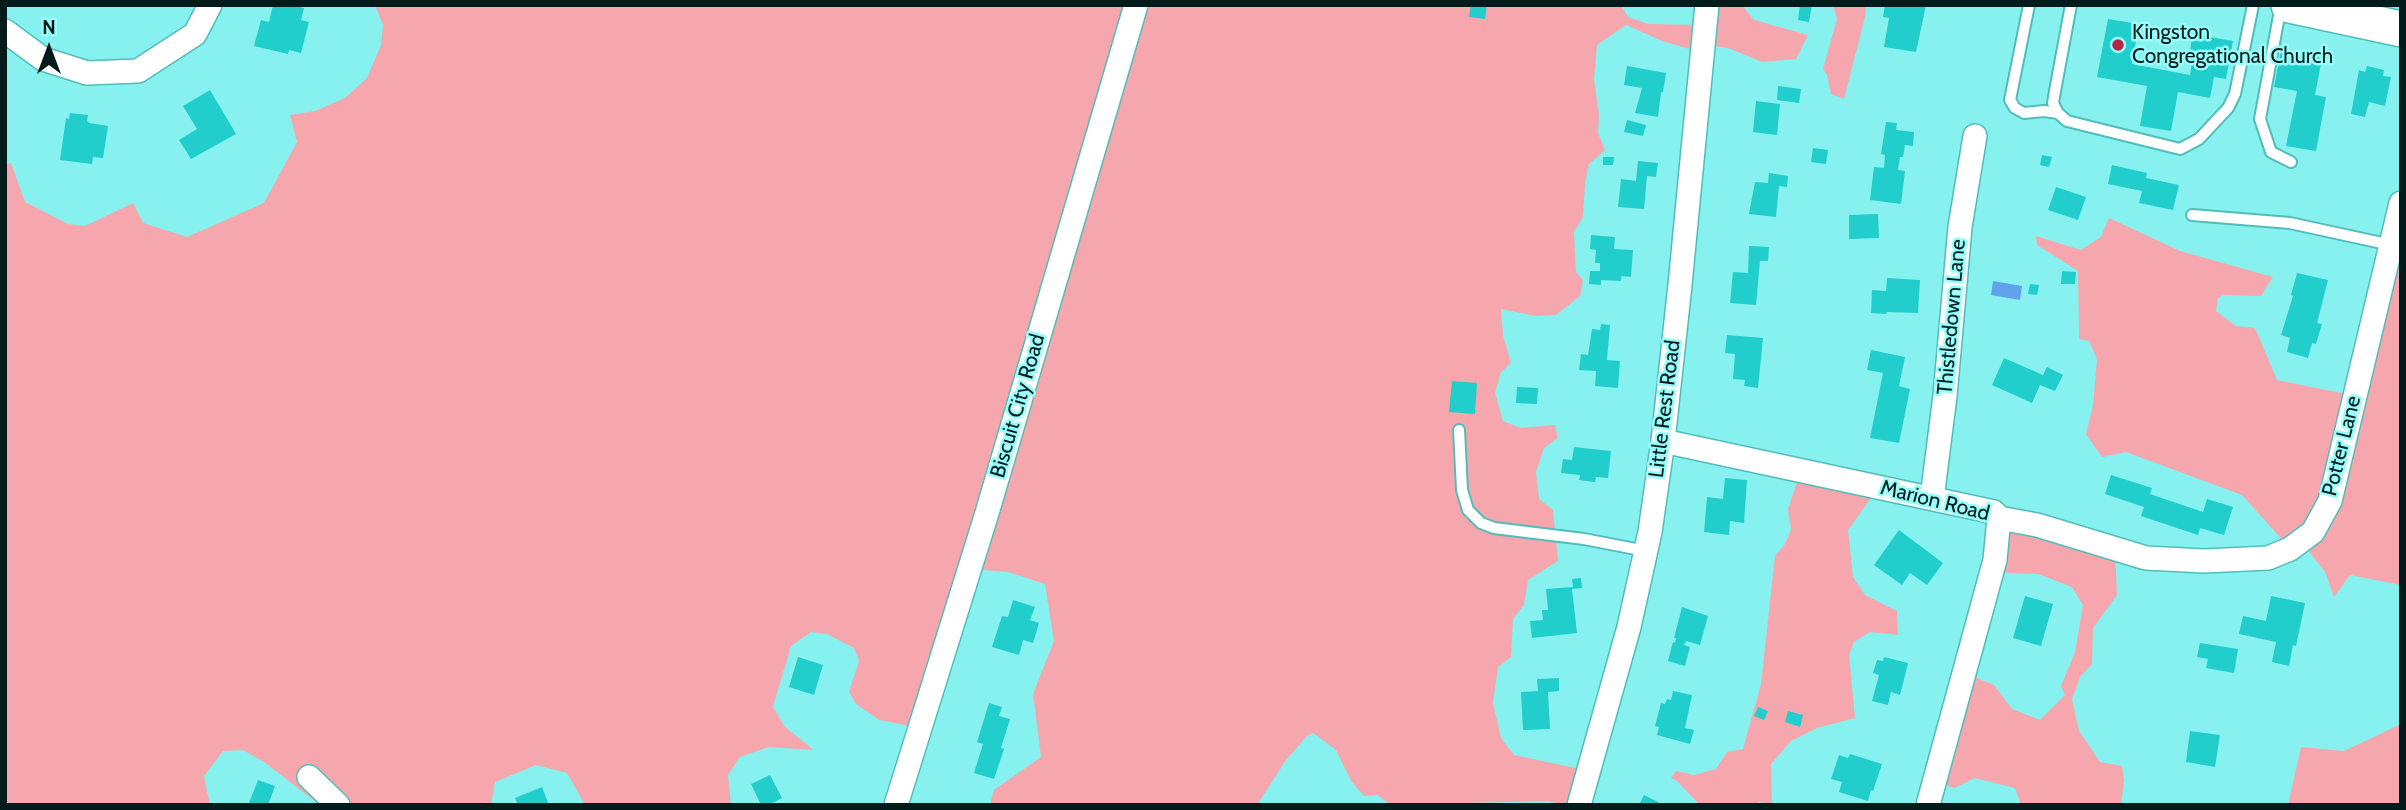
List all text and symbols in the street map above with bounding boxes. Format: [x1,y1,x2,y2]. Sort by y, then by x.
north arrow [14,14,84,84]
text: N [42,16,56,39]
place label: Kingston Congregational Church [2132,20,2333,70]
marker: Kingston Congregational Church [2110,37,2126,53]
street label: Thistledown Lane [1933,238,1971,396]
street label: Biscuit City Road [985,331,1051,481]
street label: Little Rest Road [1644,339,1686,479]
street label: Potter Lane [2317,393,2367,499]
street label: Marion Road [1878,475,1992,527]

